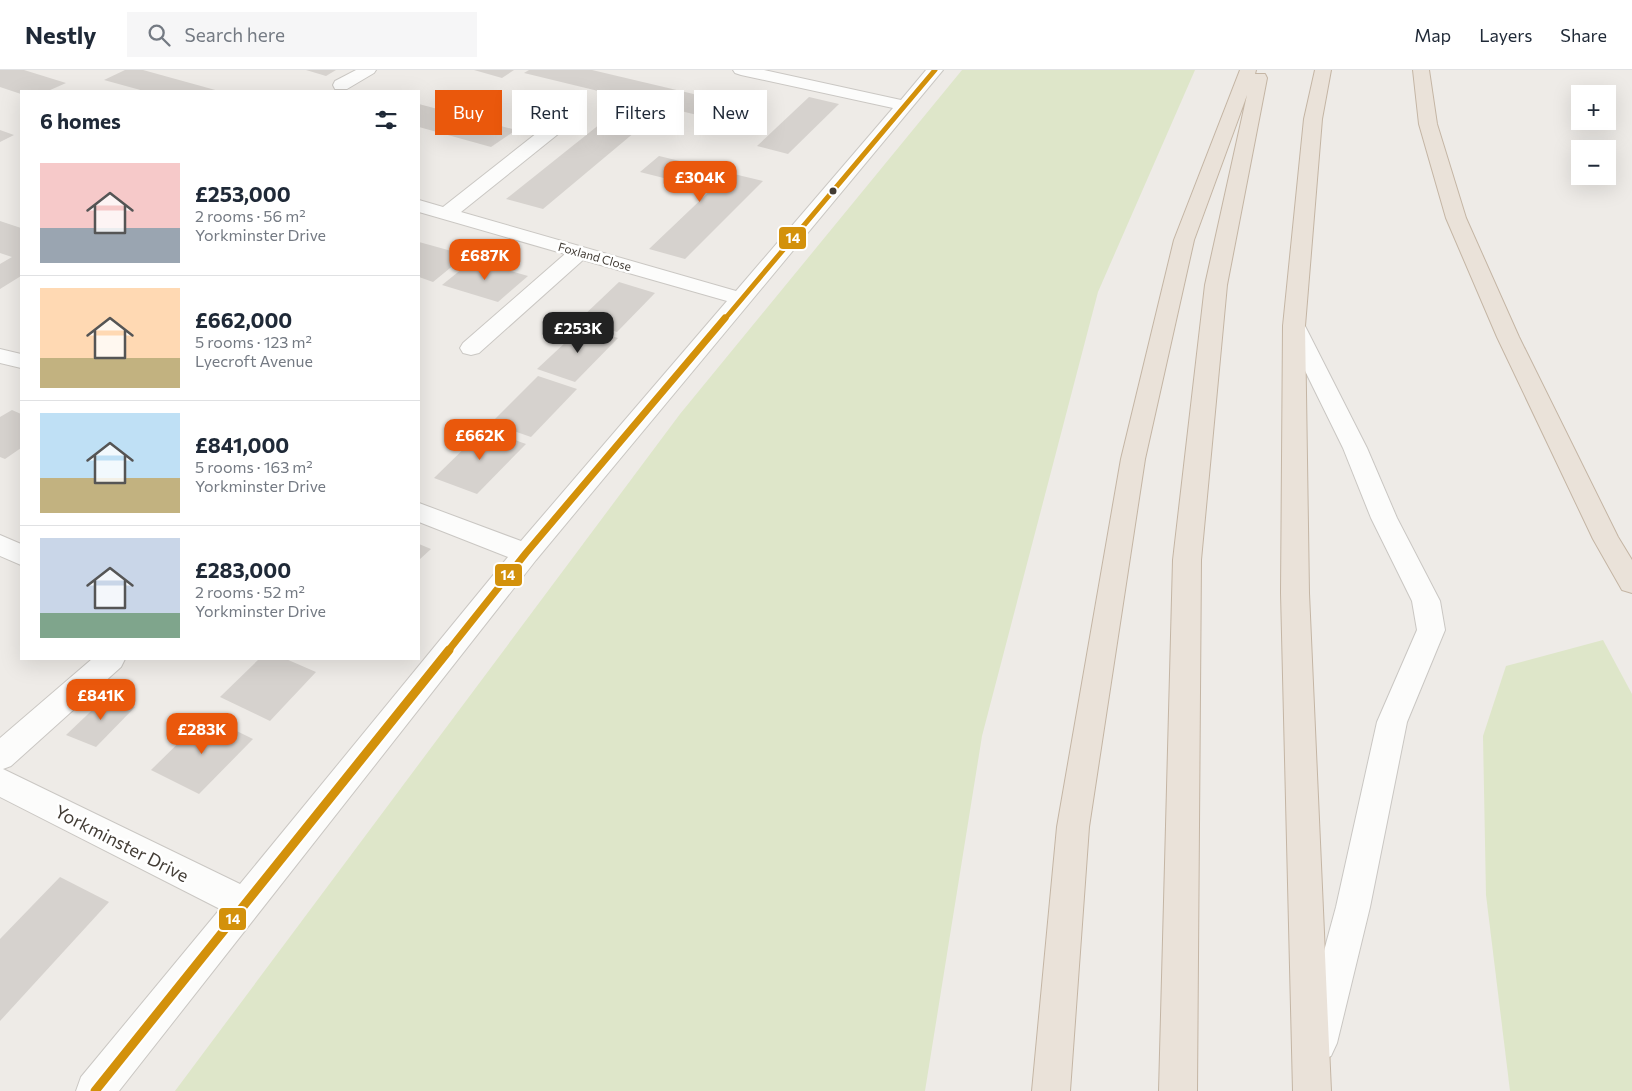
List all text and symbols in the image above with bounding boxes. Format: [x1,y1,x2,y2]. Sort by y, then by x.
search box [127,12,477,57]
text: Nestly [25,20,97,49]
icon: search [145,21,173,49]
text: Search here [185,23,285,46]
text: Map [1414,24,1451,46]
text: Layers [1479,24,1532,46]
text: Share [1560,24,1607,46]
map controls [1571,85,1616,185]
button: + [1571,85,1616,130]
chip: Buy [435,90,502,135]
chip: Rent [512,90,587,135]
chip: Filters [597,90,684,135]
chip: New [694,90,767,135]
icon: filters [372,106,400,134]
text: 6 homes [40,108,121,133]
button: − [1571,140,1616,185]
pin: £304K [665,160,735,203]
text: £304K [675,167,725,186]
text: £253,000 [195,181,291,206]
icon: home [80,183,140,243]
unlabelled marker [828,186,838,196]
text: 2 rooms · 56 m² [195,206,306,225]
text: Yorkminster Drive [195,225,326,244]
line badge: 14 [778,226,807,250]
text: 14 [786,229,801,246]
pin: £687K [450,238,520,281]
street label: Foxland Close [557,239,633,273]
text: £687K [460,245,510,264]
text: £662,000 [195,307,292,332]
icon: home [80,308,140,368]
pin: £253K [543,312,613,354]
text: £253K [554,318,602,337]
text: 5 rooms · 123 m² [195,332,312,351]
text: Lyecroft Avenue [195,351,313,370]
pin: £662K [445,418,515,461]
text: £662K [455,425,505,444]
text: £841,000 [195,432,289,457]
icon: home [80,433,140,493]
text: 5 rooms · 163 m² [195,457,313,476]
text: Yorkminster Drive [195,476,326,495]
text: £283,000 [195,557,291,582]
icon: home [80,558,140,618]
line badge: 14 [494,563,523,587]
text: 14 [501,566,516,583]
text: 2 rooms · 52 m² [195,582,305,601]
text: Yorkminster Drive [195,601,326,620]
pin: £841K [66,678,136,721]
text: £841K [77,685,125,704]
pin: £283K [167,712,237,755]
text: £283K [177,719,227,738]
street label: Yorkminster Drive [51,800,193,886]
line badge: 14 [218,907,247,931]
text: 14 [226,910,241,927]

